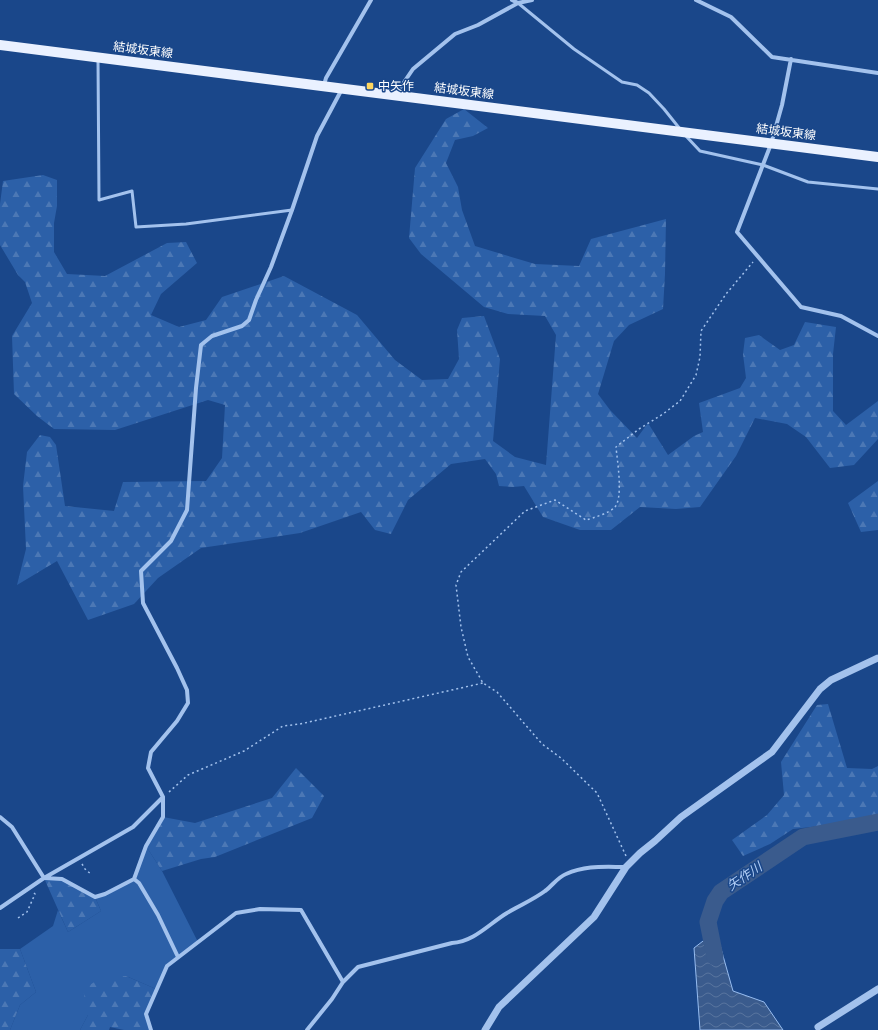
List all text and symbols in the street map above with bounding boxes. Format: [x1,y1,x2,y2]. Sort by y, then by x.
street label: 結城坂東線 [112,37,174,62]
place label: 中矢作 [378,77,414,94]
street label: 結城坂東線 [433,78,495,103]
marker: 中矢作 [365,81,375,91]
street label: 結城坂東線 [755,119,817,144]
water label: 矢作川 [723,857,767,894]

